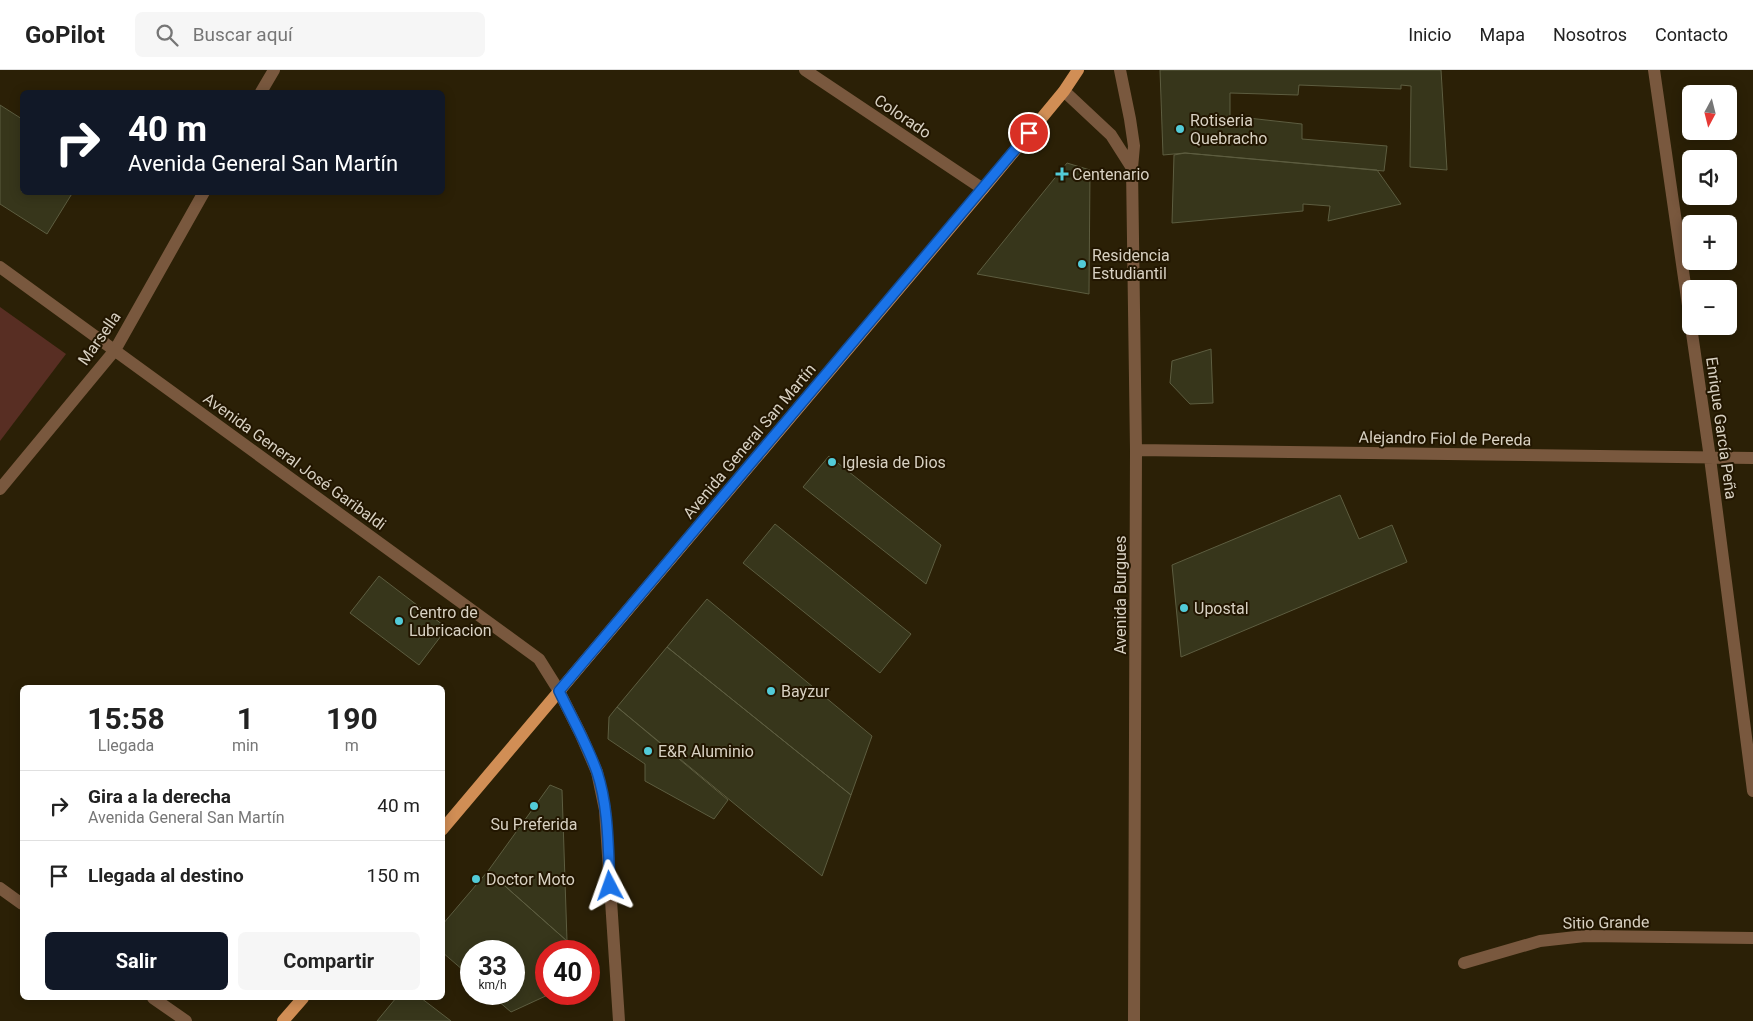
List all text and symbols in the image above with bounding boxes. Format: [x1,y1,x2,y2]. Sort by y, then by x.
search box [135,12,485,57]
text: GoPilot [25,21,105,49]
icon: search [153,21,181,49]
text: Buscar aquí [193,23,293,46]
text: Inicio [1408,24,1452,45]
text: Mapa [1480,24,1525,45]
text: Nosotros [1553,24,1627,45]
text: Contacto [1655,24,1728,45]
north arrow [1682,85,1738,140]
map controls [1682,85,1737,335]
street label: Colorado [871,91,935,142]
text: 40 m [128,109,207,150]
icon: right [45,110,110,175]
place label: Rotiseria Quebracho [1190,111,1267,148]
pin [1008,112,1050,154]
icon: arrive [1015,119,1043,147]
marker: Rotiseria Quebracho [1174,123,1186,135]
button: sound [1682,150,1737,205]
text: Avenida General San Martín [128,151,398,176]
place label: Centenario [1072,165,1149,184]
marker: Centenario [1056,168,1068,180]
button: + [1682,215,1737,270]
place label: Residencia Estudiantil [1092,246,1170,283]
marker: Residencia Estudiantil [1076,258,1088,270]
button: − [1682,280,1737,335]
street label: Marsella [74,308,125,369]
street label: Enrique García Peña [1702,356,1741,500]
street label: Avenida General San Martín [679,360,820,523]
street label: Avenida General José Garibaldi [200,389,390,534]
street label: Alejandro Fiol de Pereda [1358,427,1532,450]
place label: Iglesia de Dios [842,453,946,472]
marker: Iglesia de Dios [826,456,838,468]
street label: Avenida Burgues [1111,535,1130,655]
place label: Upostal [1194,599,1249,618]
marker: Upostal [1178,602,1190,614]
place label: Centro de Lubricacion [409,603,492,640]
marker: Centro de Lubricacion [393,615,405,627]
place label: Bayzur [781,682,830,701]
marker: Bayzur [765,685,777,697]
text: 15:58 [87,701,165,736]
text: 1 [237,701,254,736]
text: 190 [326,701,378,736]
text: Llegada [98,736,154,755]
text: min [232,736,259,755]
text: m [345,736,359,755]
place label: E&R Aluminio [658,742,754,761]
marker: E&R Aluminio [642,745,654,757]
text: Gira a la derecha [88,785,231,808]
icon: right [45,792,73,820]
text: 40 m [377,794,420,817]
marker: Su Preferida [528,800,540,812]
text: Avenida General San Martín [88,808,285,827]
place label: Su Preferida [490,815,578,834]
position arrow [583,859,635,911]
icon: arrive [45,862,73,890]
text: Llegada al destino [88,864,244,887]
text: 150 m [367,864,420,887]
place label: Doctor Moto [486,870,575,889]
marker: Doctor Moto [470,873,482,885]
street label: Sitio Grande [1563,912,1650,933]
button: Salir [45,932,228,990]
button: Compartir [238,932,420,990]
speed limit sign: 40 [535,940,600,1005]
text: 33 [478,952,507,981]
text: km/h [478,978,507,992]

